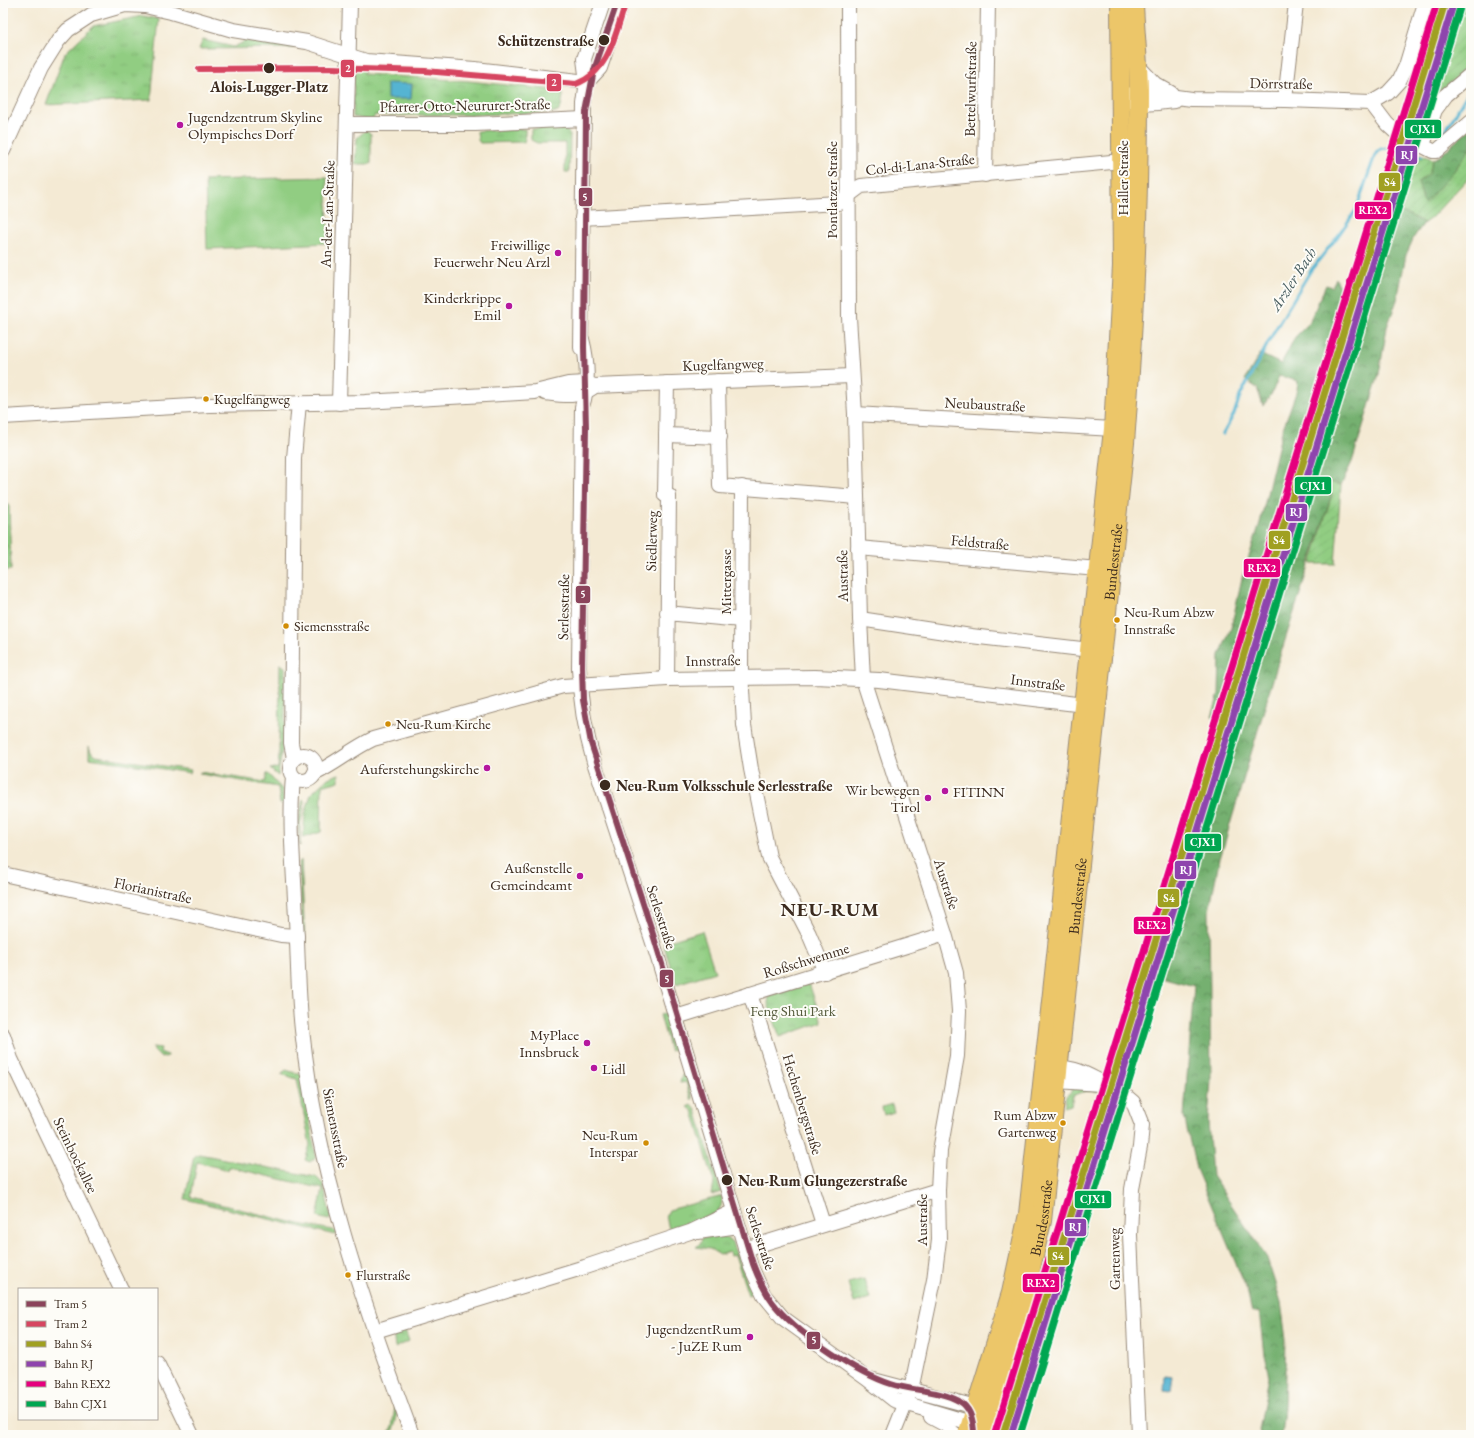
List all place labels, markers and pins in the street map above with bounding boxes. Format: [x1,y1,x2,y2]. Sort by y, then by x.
place label: Schützenstraße [498,31,594,50]
marker: Schützenstraße [597,33,611,47]
marker: Alois-Lugger-Platz [262,61,276,75]
place label: Alois-Lugger-Platz [209,77,329,96]
place label: Jugendzentrum Skyline Olympisches Dorf [186,107,322,143]
marker: Jugendzentrum Skyline Olympisches Dorf [175,120,185,130]
place label: Freiwillige Feuerwehr Neu Arzl [433,235,550,271]
marker: Freiwillige Feuerwehr Neu Arzl [553,248,563,258]
place label: Kinderkrippe Emil [424,288,501,324]
marker: Kinderkrippe Emil [504,301,514,311]
place label: Kugelfangweg [214,390,291,408]
marker: Kugelfangweg [201,394,211,404]
place label: Neu-Rum Abzw Innstraße [1124,603,1215,638]
marker: Neu-Rum Abzw Innstraße [1112,615,1122,625]
place label: Siemensstraße [294,617,370,635]
marker: Siemensstraße [281,621,291,631]
place label: Neu-Rum Kirche [396,715,491,733]
marker: Neu-Rum Kirche [383,719,393,729]
place label: Auferstehungskirche [359,759,479,778]
marker: Auferstehungskirche [482,763,492,773]
place label: Neu-Rum Volksschule Serlesstraße [616,776,833,795]
marker: Neu-Rum Volksschule Serlesstraße [598,778,612,792]
place label: Wir bewegen Tirol [845,780,920,816]
place label: FITINN [953,782,1005,801]
marker: FITINN [940,786,950,796]
marker: Wir bewegen Tirol [923,793,933,803]
place label: Außenstelle Gemeindeamt [490,858,572,894]
marker: Außenstelle Gemeindeamt [575,871,585,881]
place label: MyPlace Innsbruck [519,1025,580,1061]
marker: MyPlace Innsbruck [582,1038,592,1048]
place label: Lidl [602,1059,626,1078]
marker: Lidl [589,1063,599,1073]
place label: Rum Abzw Gartenweg [993,1106,1057,1141]
marker: Rum Abzw Gartenweg [1058,1118,1068,1128]
place label: Neu-Rum Interspar [582,1126,638,1161]
marker: Neu-Rum Interspar [641,1138,651,1148]
place label: Neu-Rum Glungezerstraße [738,1171,907,1190]
marker: Neu-Rum Glungezerstraße [720,1173,734,1187]
place label: Flurstraße [356,1266,411,1284]
marker: Flurstraße [343,1270,353,1280]
place label: JugendzentRum - JuZE Rum [645,1319,742,1355]
marker: JugendzentRum - JuZE Rum [745,1332,755,1342]

